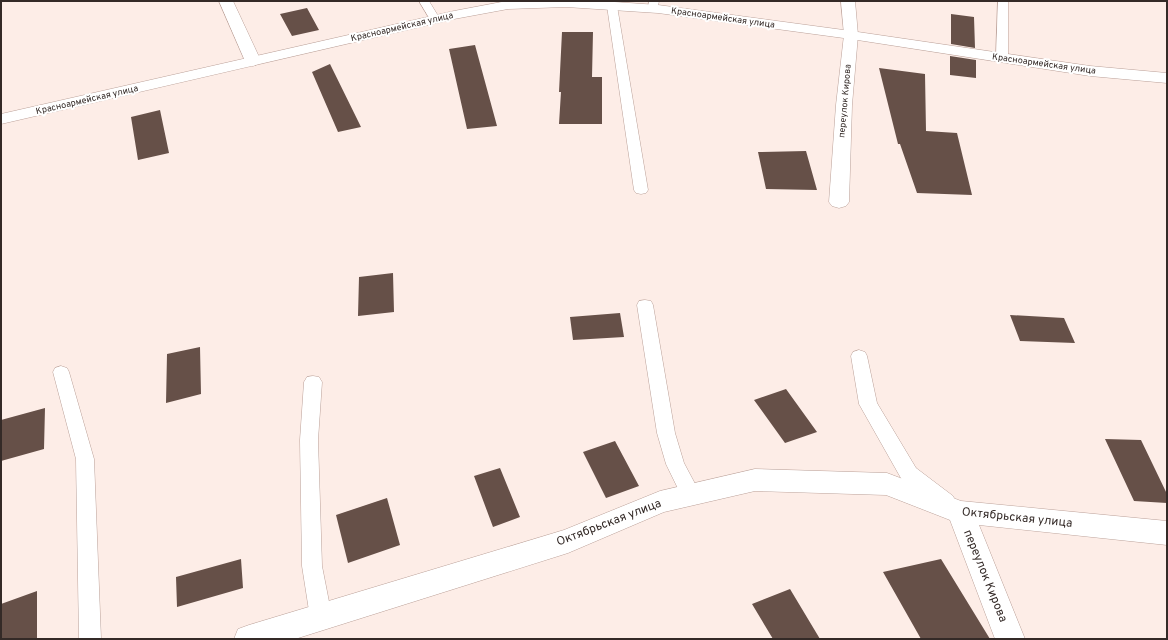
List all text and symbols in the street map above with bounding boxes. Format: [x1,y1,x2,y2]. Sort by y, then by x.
street label: Красноармейская улица [670,5,776,31]
street label: Красноармейская улица [350,10,454,44]
street label: Красноармейская улица [991,51,1097,77]
street label: переулок Кирова [836,63,854,138]
street label: Красноармейская улица [35,83,139,117]
street label: Октябрьская улица [554,496,664,550]
street label: Октябрьская улица [961,504,1073,532]
street label: переулок Кирова [959,527,1011,625]

